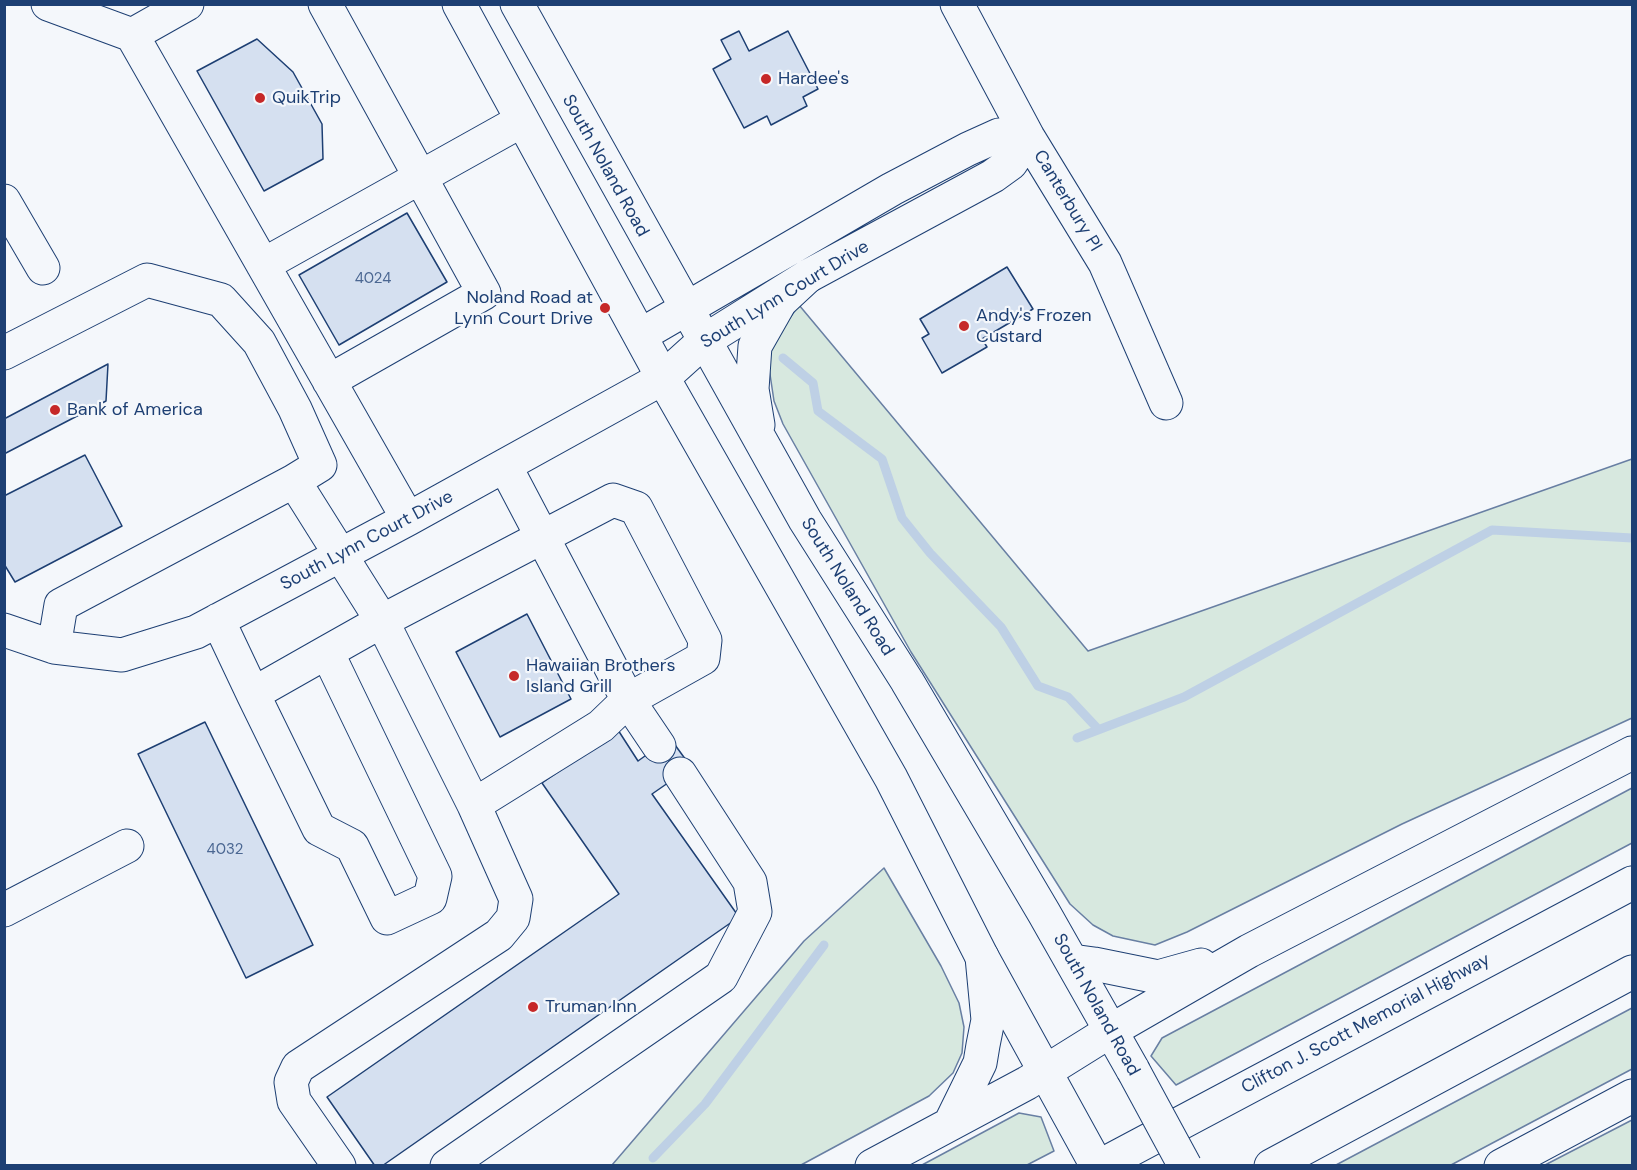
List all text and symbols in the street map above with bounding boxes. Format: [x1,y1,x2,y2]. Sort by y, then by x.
place label: Hardee's [778,68,849,90]
marker: Hardee's [759,72,773,86]
place label: QuikTrip [272,87,341,109]
marker: QuikTrip [253,91,267,105]
street label: South Noland Road [557,91,653,241]
street label: Canterbury Pl [1028,146,1106,256]
street label: South Lynn Court Drive [697,236,873,354]
house number: 4024 [355,270,391,288]
place label: Noland Road at Lynn Court Drive [454,287,593,330]
marker: Noland Road at Lynn Court Drive [598,301,612,315]
place label: Andy's Frozen Custard [976,305,1092,348]
marker: Andy's Frozen Custard [957,319,971,333]
place label: Bank of America [67,399,203,421]
marker: Bank of America [48,403,62,417]
street label: South Lynn Court Drive [277,486,457,596]
street label: South Noland Road [796,514,898,660]
place label: Hawaiian Brothers Island Grill [526,655,675,698]
marker: Hawaiian Brothers Island Grill [507,669,521,683]
house number: 4032 [207,841,243,859]
street label: South Noland Road [1048,930,1144,1080]
street label: Clifton J. Scott Memorial Highway [1238,949,1494,1099]
place label: Truman Inn [545,996,637,1018]
marker: Truman Inn [526,1000,540,1014]

